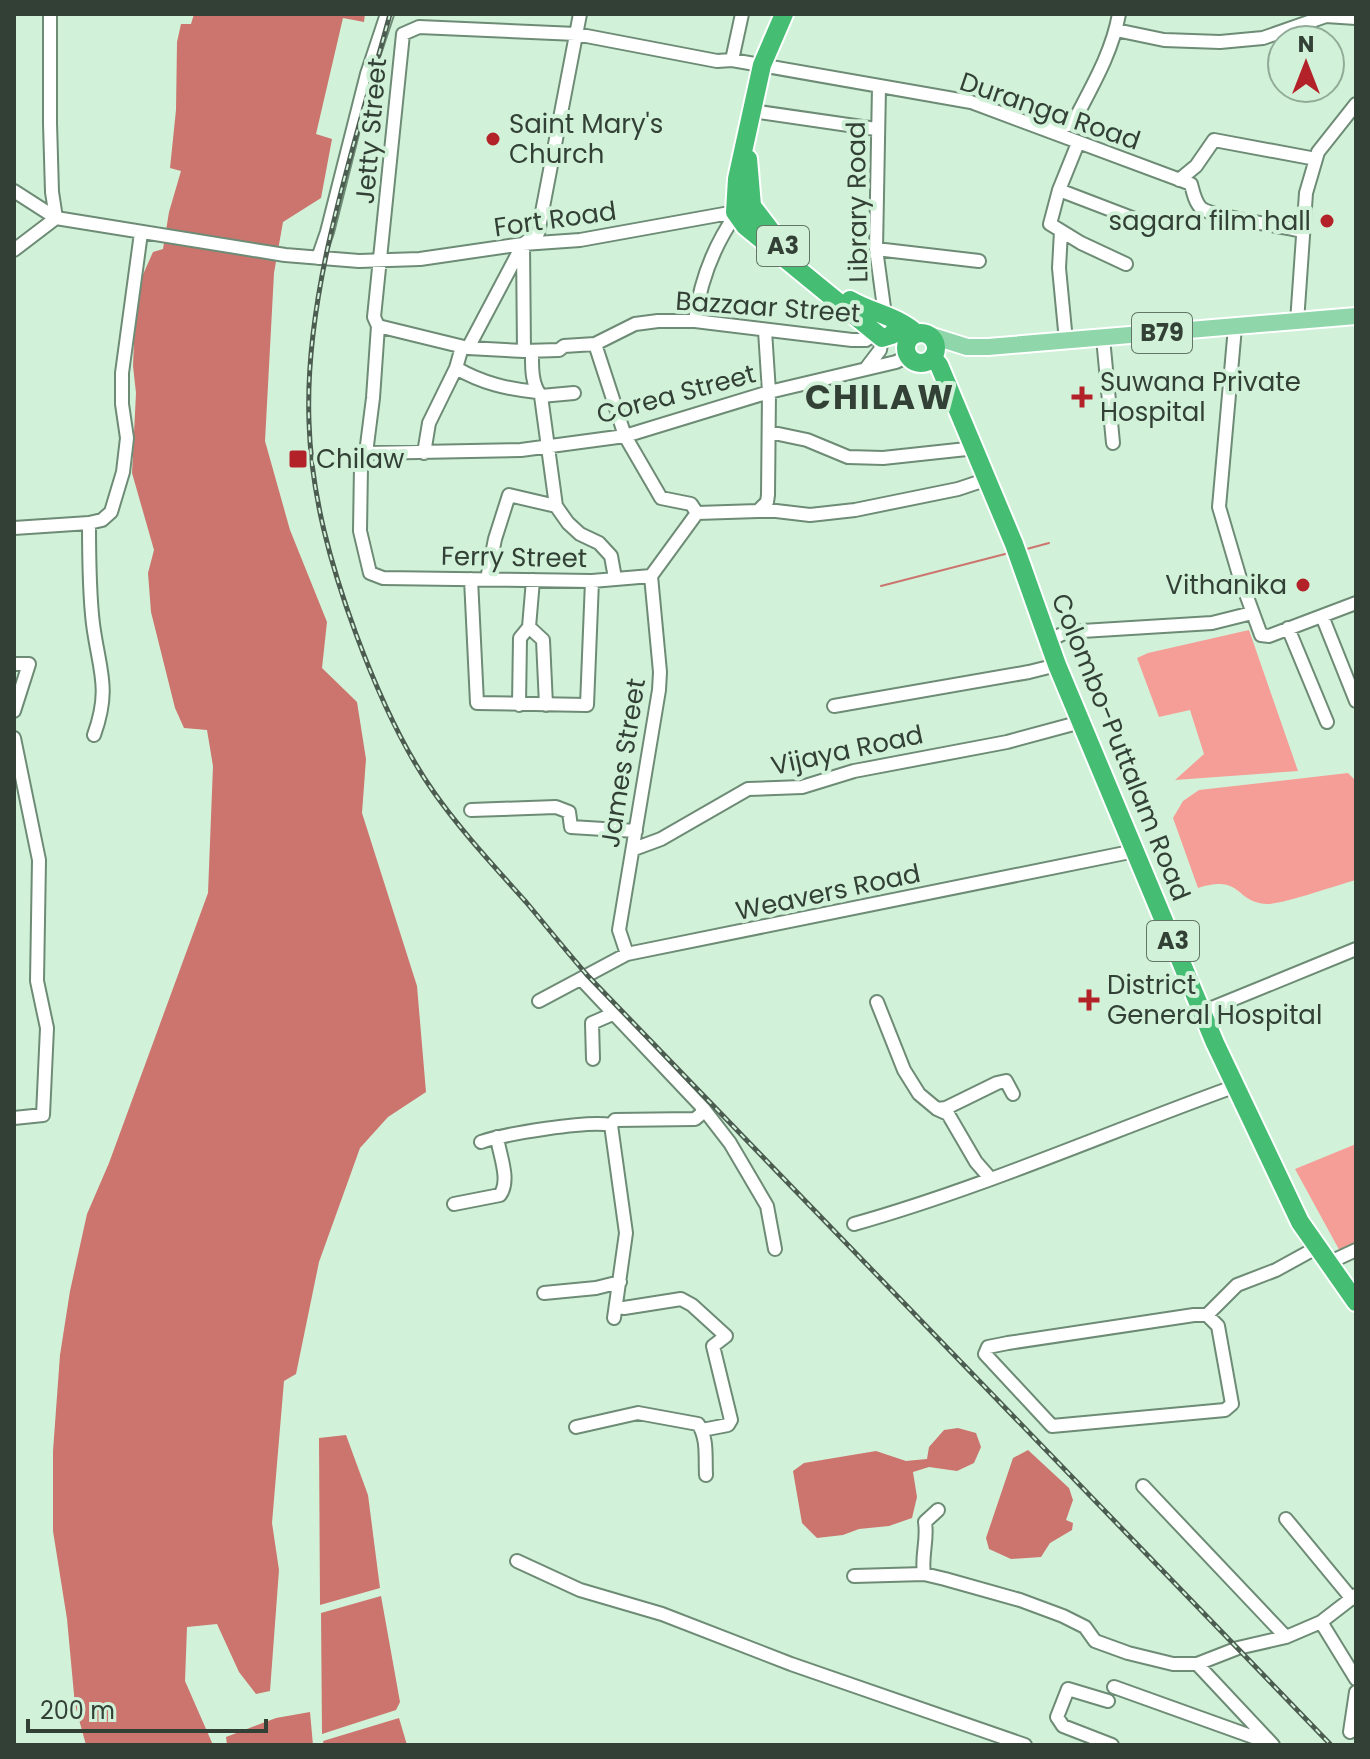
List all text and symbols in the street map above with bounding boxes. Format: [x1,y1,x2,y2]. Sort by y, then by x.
north arrow [1266,24,1346,104]
text: N [1298,29,1314,60]
street label: Jetty Street [347,56,395,206]
street label: Duranga Road [955,63,1145,159]
place label: Saint Mary's Church [509,106,663,172]
street label: Library Road [838,121,876,283]
marker: Saint Mary's Church [484,130,502,148]
street label: Fort Road [491,193,619,245]
place label: sagara film hall [1108,203,1311,239]
marker: sagara film hall [1318,212,1336,230]
road number: A3 [757,226,809,266]
street label: Bazzaar Street [674,283,862,331]
road number: B79 [1132,313,1192,353]
street label: Corea Street [593,355,759,433]
place label: Suwana Private Hospital [1100,364,1301,430]
district label: CHILAW [805,373,955,421]
marker: Suwana Private Hospital [1071,386,1093,408]
place label: Chilaw [316,441,404,477]
marker: Chilaw [287,448,309,470]
street label: Ferry Street [441,538,587,576]
place label: Vithanika [1165,567,1287,603]
marker: Vithanika [1294,576,1312,594]
street label: Colombo-Puttalam Road [1043,588,1199,906]
street label: James Street [592,676,654,850]
street label: Vijaya Road [768,716,926,784]
street label: Weavers Road [733,855,923,929]
road number: A3 [1147,921,1199,961]
place label: District General Hospital [1107,967,1322,1033]
marker: District General Hospital [1078,989,1100,1011]
scale bar [28,1683,266,1733]
text: 200 m [40,1694,115,1727]

